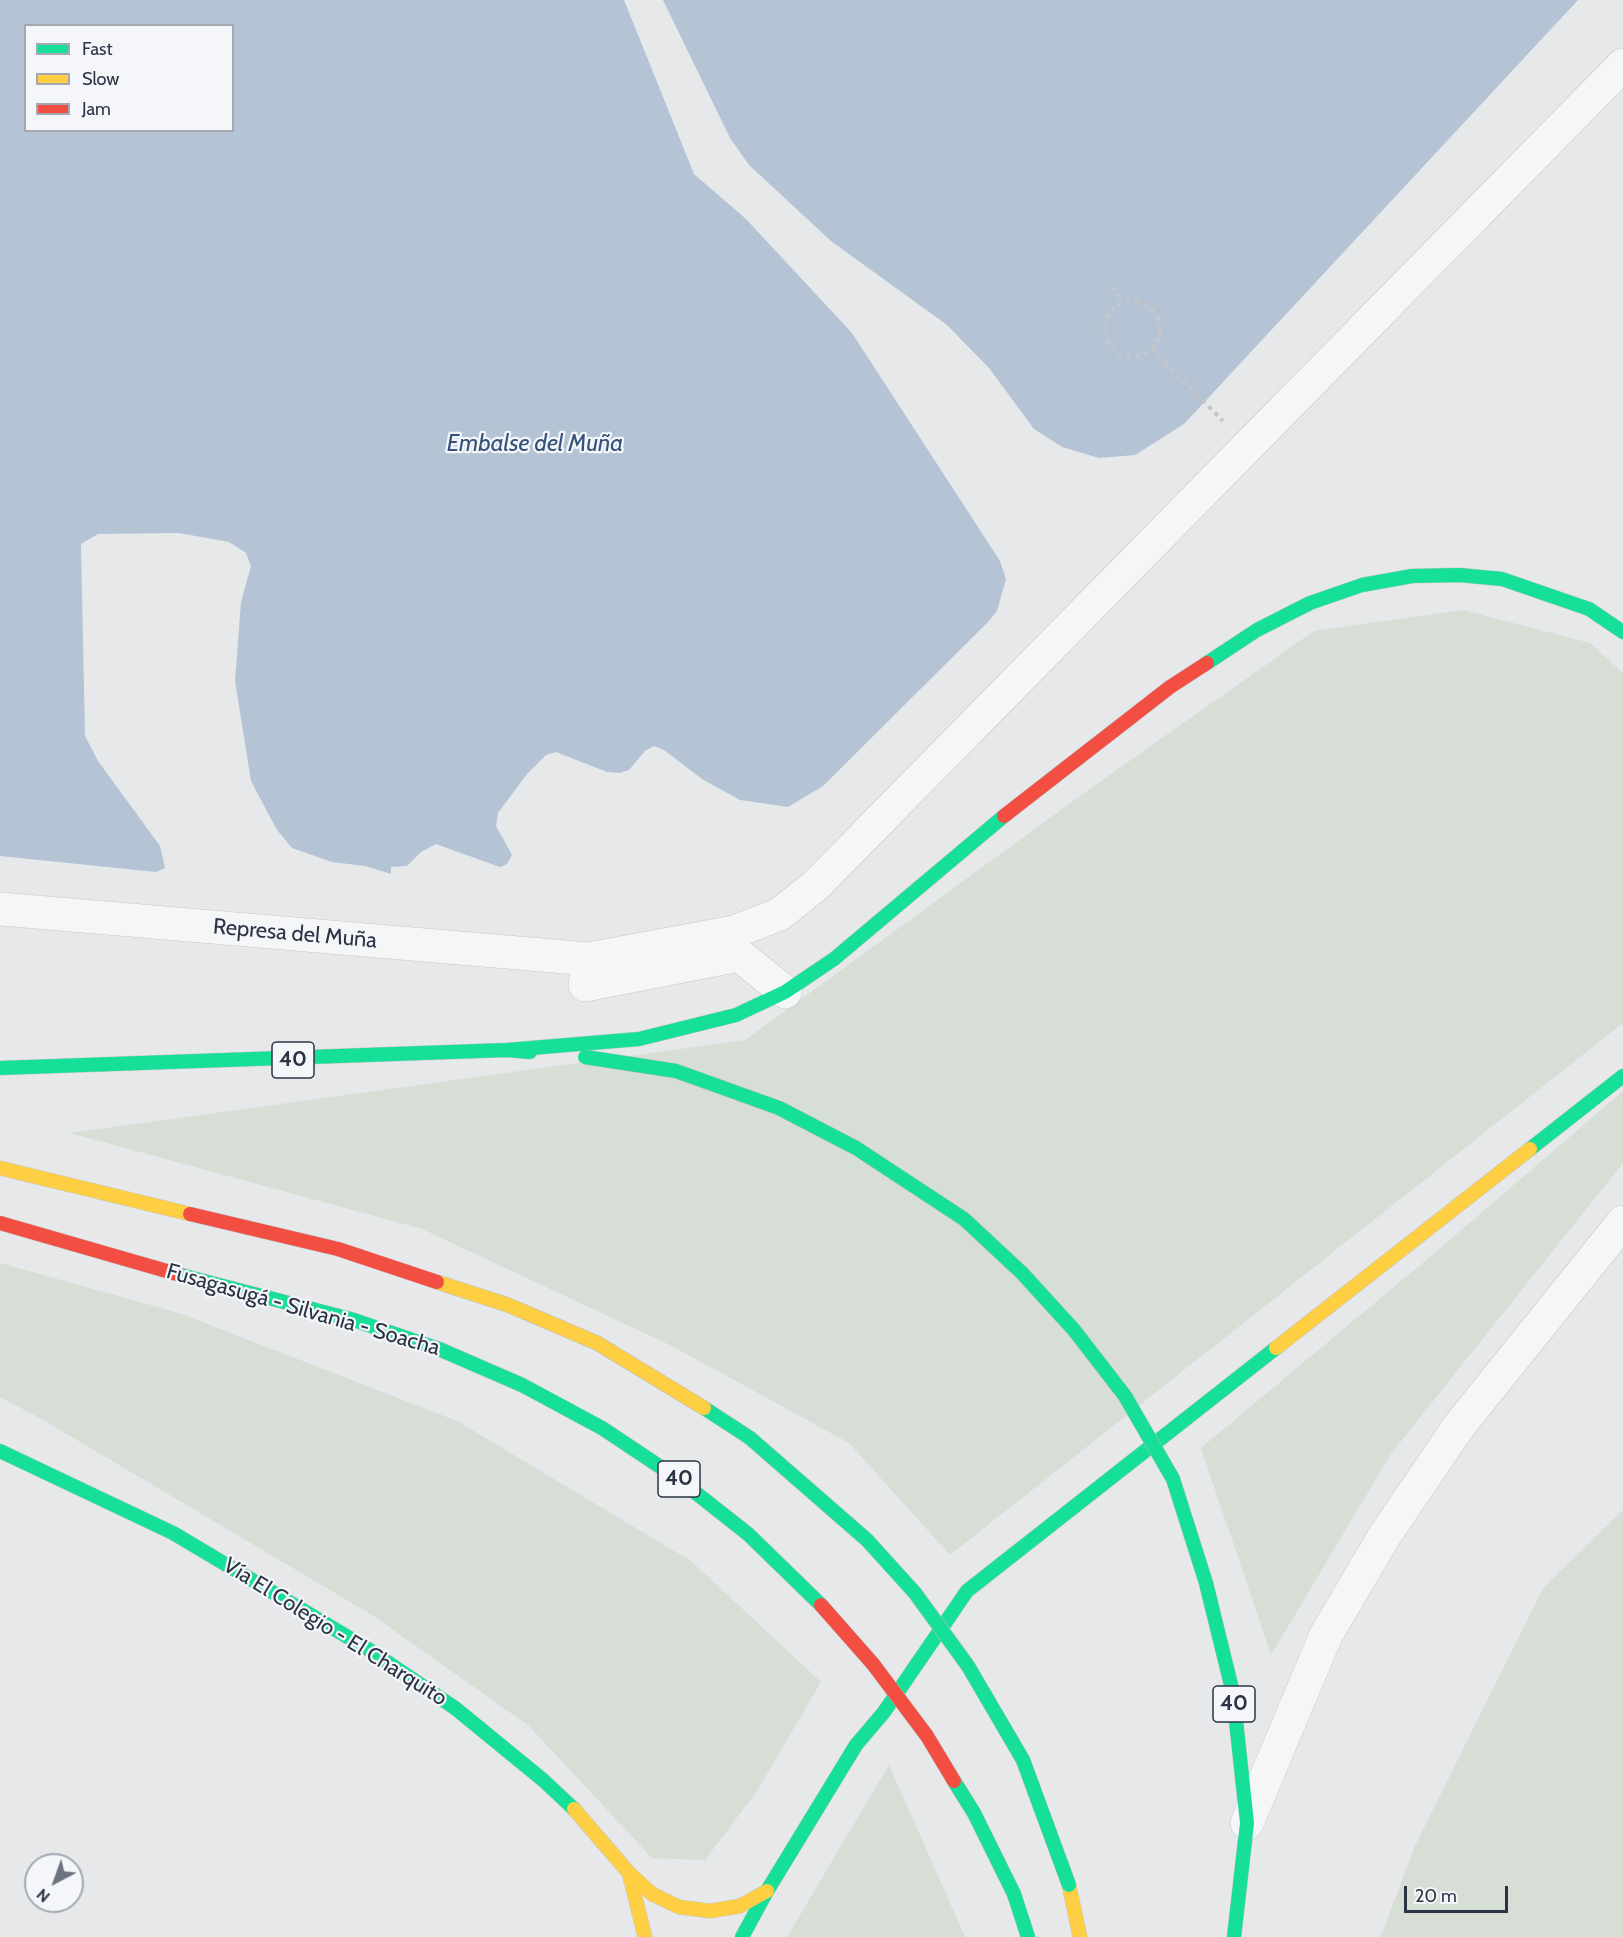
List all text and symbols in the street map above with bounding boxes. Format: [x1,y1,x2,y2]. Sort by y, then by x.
legend [24,24,234,132]
text: Fast [82,38,113,60]
text: Slow [82,68,119,90]
text: Jam [82,98,111,120]
water label: Embalse del Muña [447,430,623,458]
street label: Represa del Muña [212,914,378,954]
road number: 40 [272,1042,314,1078]
street label: Fusagasugá - Silvania - Soacha [163,1258,443,1362]
road number: 40 [658,1461,700,1497]
street label: Vía El Colegio - El Charquito [218,1552,452,1712]
road number: 40 [1213,1686,1255,1722]
north arrow [24,1853,84,1913]
scale bar [1407,1874,1510,1912]
text: N [33,1885,54,1906]
text: 20 m [1415,1885,1457,1907]

